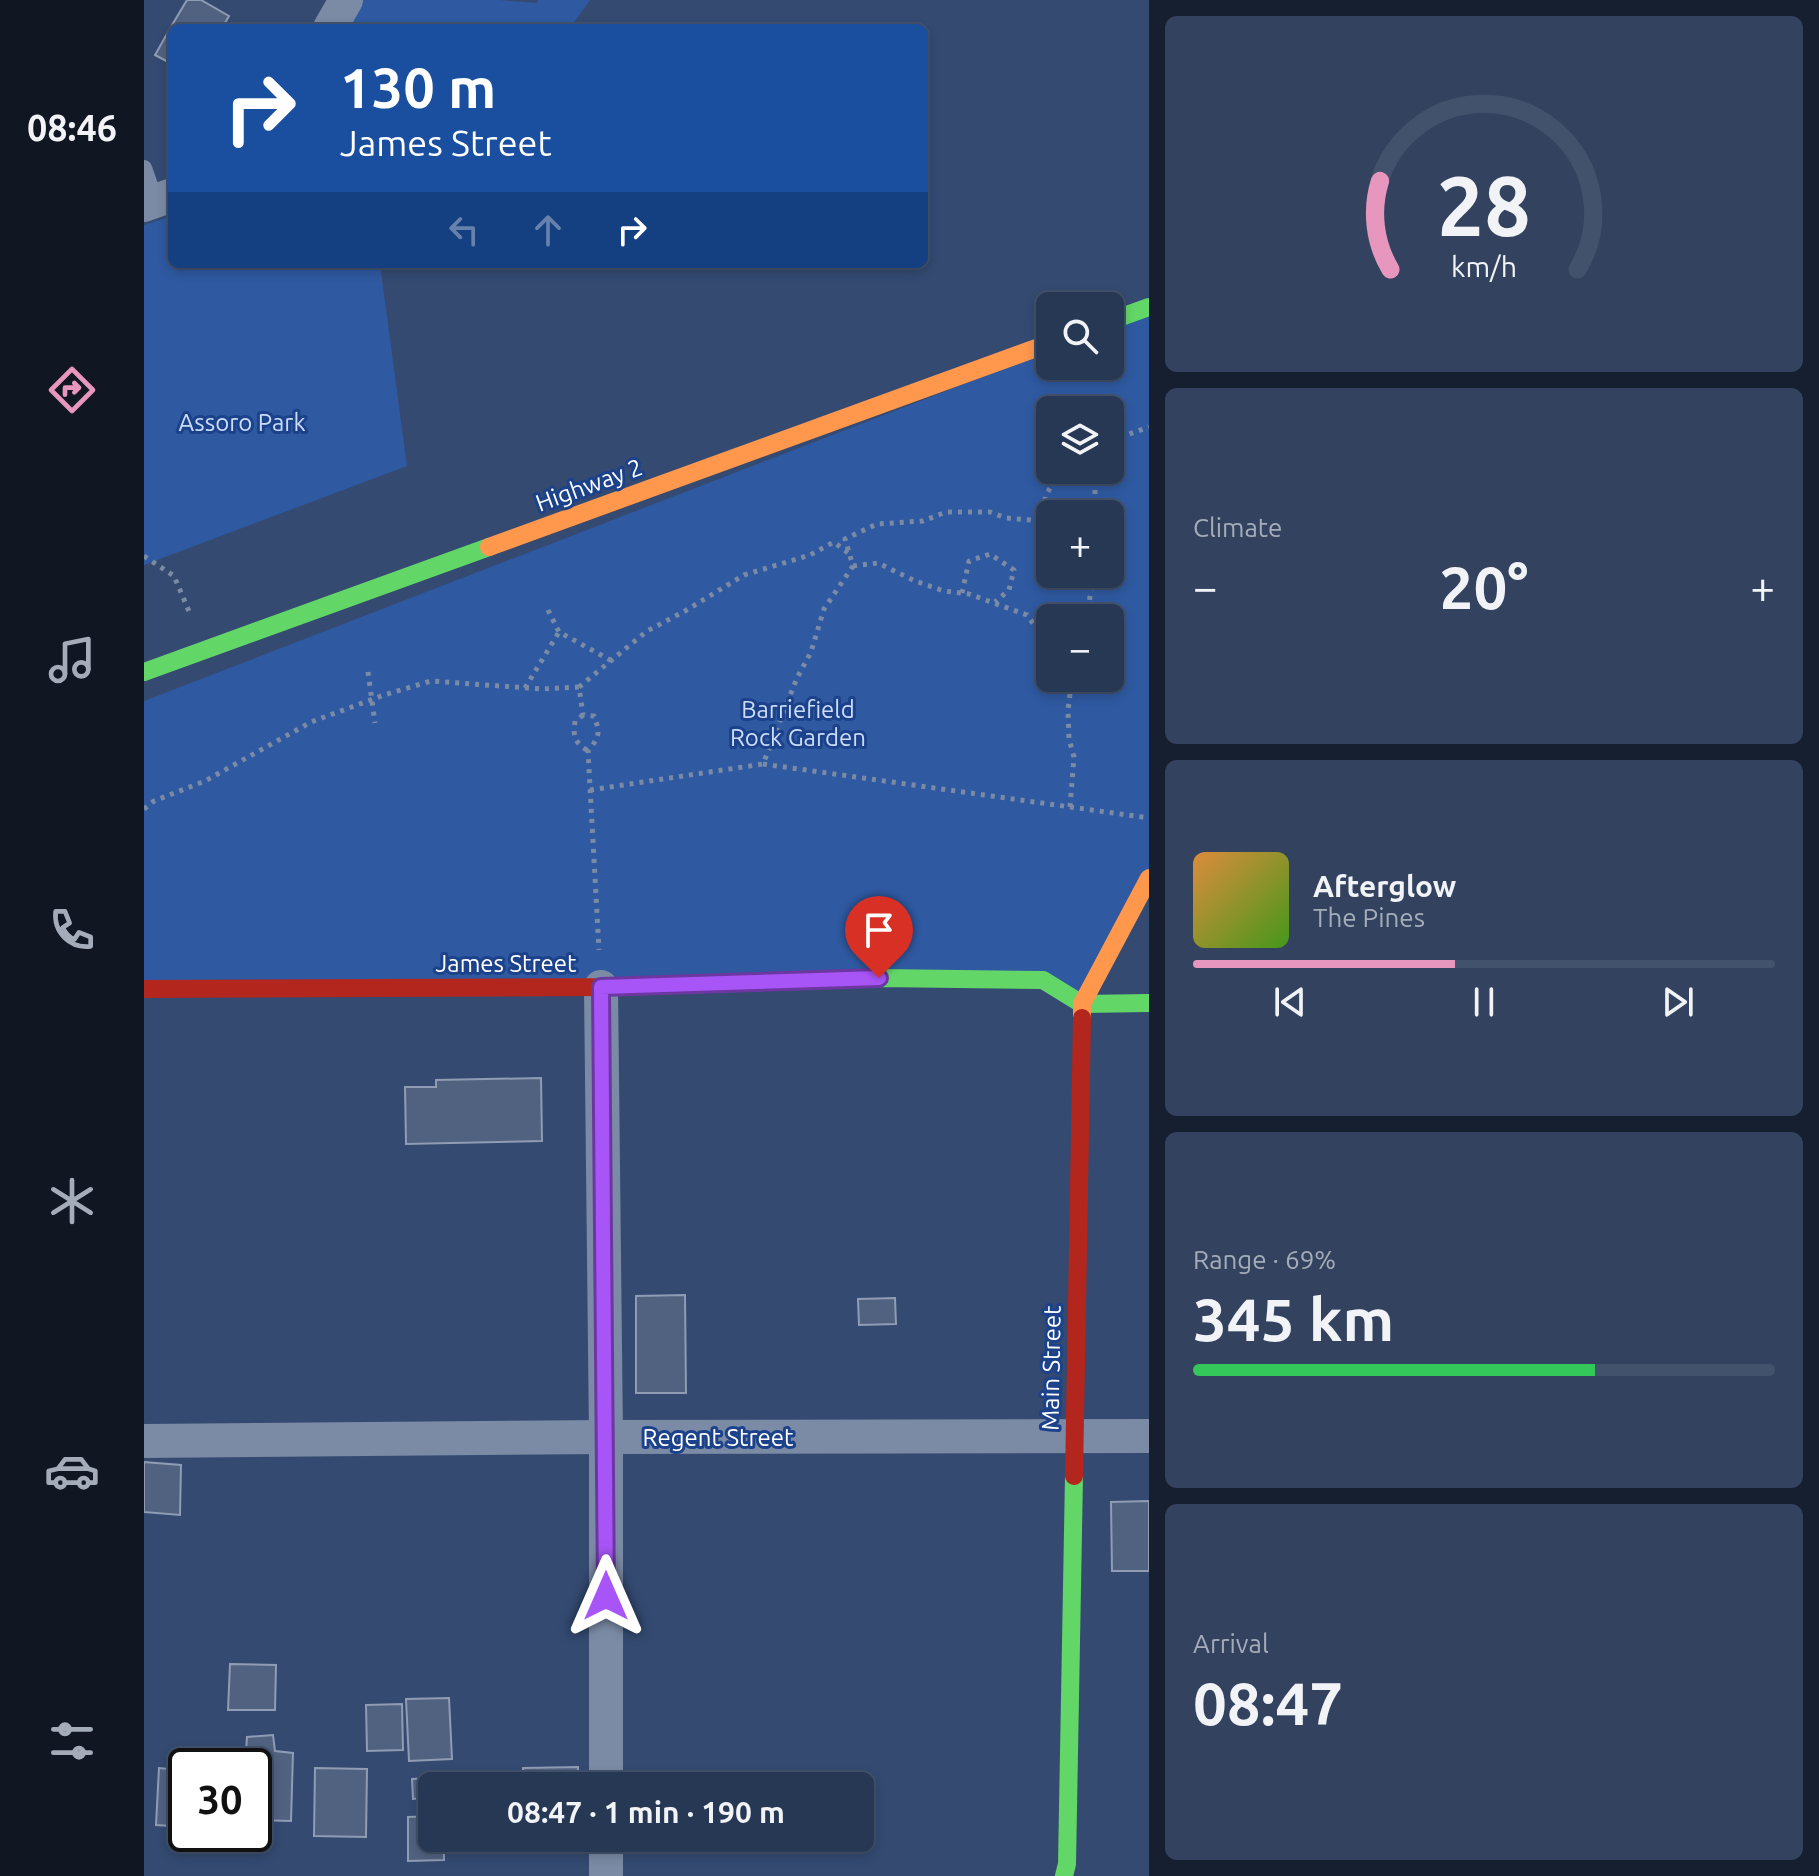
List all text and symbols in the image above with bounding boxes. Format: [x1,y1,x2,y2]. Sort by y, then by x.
icon: right [208,56,312,160]
text: 130 m [340,56,496,119]
text: 08:46 [27,107,117,148]
text: James Street [340,122,552,163]
text: 28 [1437,158,1531,252]
icon: left [442,208,486,252]
icon: ahead [526,208,570,252]
icon: right [610,208,654,252]
text: km/h [1451,250,1517,282]
map controls [1036,292,1124,692]
button: search [1036,292,1124,380]
icon: directions [44,362,100,418]
button: layers [1036,396,1124,484]
park label: Assoro Park [178,409,306,436]
street label: Highway 2 [532,453,646,517]
button: + [1036,500,1124,588]
text: Climate [1193,513,1282,542]
text: 20° [1440,553,1528,620]
text: − [1193,562,1218,611]
text: + [1750,562,1775,611]
button: − [1036,604,1124,692]
icon: music [44,632,100,688]
park label: Barriefield Rock Garden [730,696,866,751]
text: Afterglow [1313,869,1456,903]
pin [845,896,913,978]
icon: phone [44,902,100,958]
text: The Pines [1313,903,1425,932]
icon: arrive [857,908,901,952]
street label: James Street [435,950,577,977]
icon: previous [1268,980,1312,1024]
icon: pause [1462,980,1506,1024]
icon: next [1656,980,1700,1024]
icon: climate [44,1173,100,1229]
text: Range · 69% [1193,1245,1336,1274]
text: 345 km [1193,1285,1394,1352]
street label: Main Street [1036,1305,1066,1431]
street label: Regent Street [643,1424,794,1451]
icon: car [44,1443,100,1499]
position arrow [564,1554,648,1638]
text: Arrival [1193,1629,1269,1658]
text: 08:47 [1193,1669,1343,1736]
icon: filters [44,1713,100,1769]
speed limit sign: 30 [168,1748,272,1852]
text: 08:47 · 1 min · 190 m [507,1795,785,1829]

